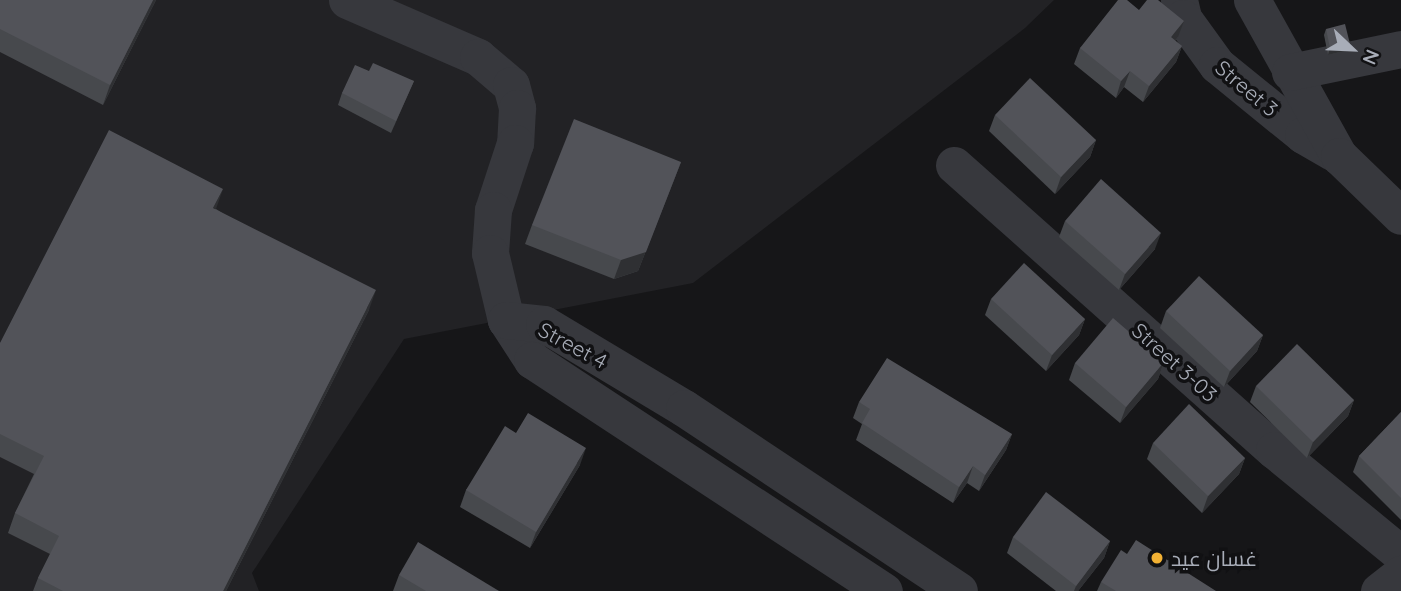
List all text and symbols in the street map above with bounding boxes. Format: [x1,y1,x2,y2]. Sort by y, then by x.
north arrow [1317,14,1387,84]
text: N [1358,46,1385,68]
street label: Street 3 [1211,55,1283,121]
street label: Street 4 [534,316,612,374]
street label: Street 3-03 [1127,317,1223,407]
place label: غسان عيد [1171,545,1257,571]
marker: غسان عيد [1149,550,1165,566]

